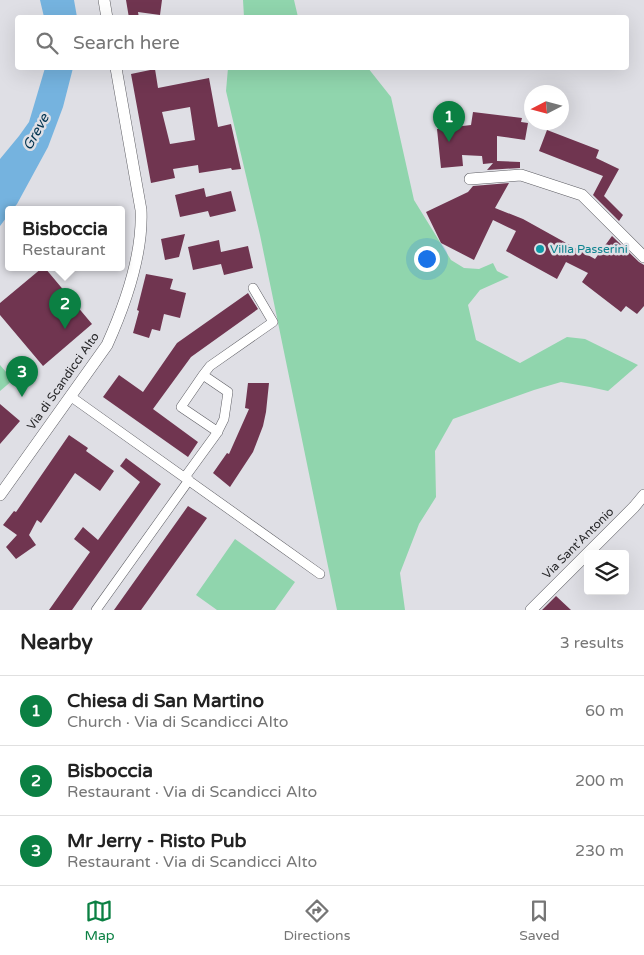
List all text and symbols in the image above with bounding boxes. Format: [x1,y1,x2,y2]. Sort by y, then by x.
search box [15,15,629,70]
icon: search [33,29,61,57]
text: Search here [73,32,180,54]
north arrow [524,85,569,130]
pin: 1 [433,101,465,142]
water label: Greve [19,110,53,153]
popup [5,206,125,271]
text: Bisboccia [22,218,108,240]
text: Restaurant [22,240,106,260]
place label: Villa Passerini [550,242,628,256]
marker: Villa Passerini [534,243,546,255]
your location [414,246,440,272]
pin: 2 [49,288,81,329]
street label: Via di Scandicci Alto [24,330,102,432]
pin: 3 [6,356,38,397]
street label: Via Sant'Antonio [539,504,617,582]
map controls [584,550,629,595]
button: layers [584,550,629,595]
text: Nearby [20,630,93,655]
text: 3 results [560,633,624,653]
text: Chiesa di San Martino [67,690,264,712]
text: 1 [31,701,41,721]
text: 60 m [585,701,624,721]
text: Church · Via di Scandicci Alto [67,712,288,732]
text: Bisboccia [67,760,153,782]
text: 2 [31,771,41,791]
text: 200 m [575,771,624,791]
text: Restaurant · Via di Scandicci Alto [67,782,317,802]
text: Mr Jerry - Risto Pub [67,830,247,852]
text: 3 [31,841,41,861]
text: 230 m [575,841,624,861]
text: Restaurant · Via di Scandicci Alto [67,852,317,872]
tab: Map [84,897,115,944]
tab: Directions [283,897,350,944]
tab: Saved [519,897,560,944]

